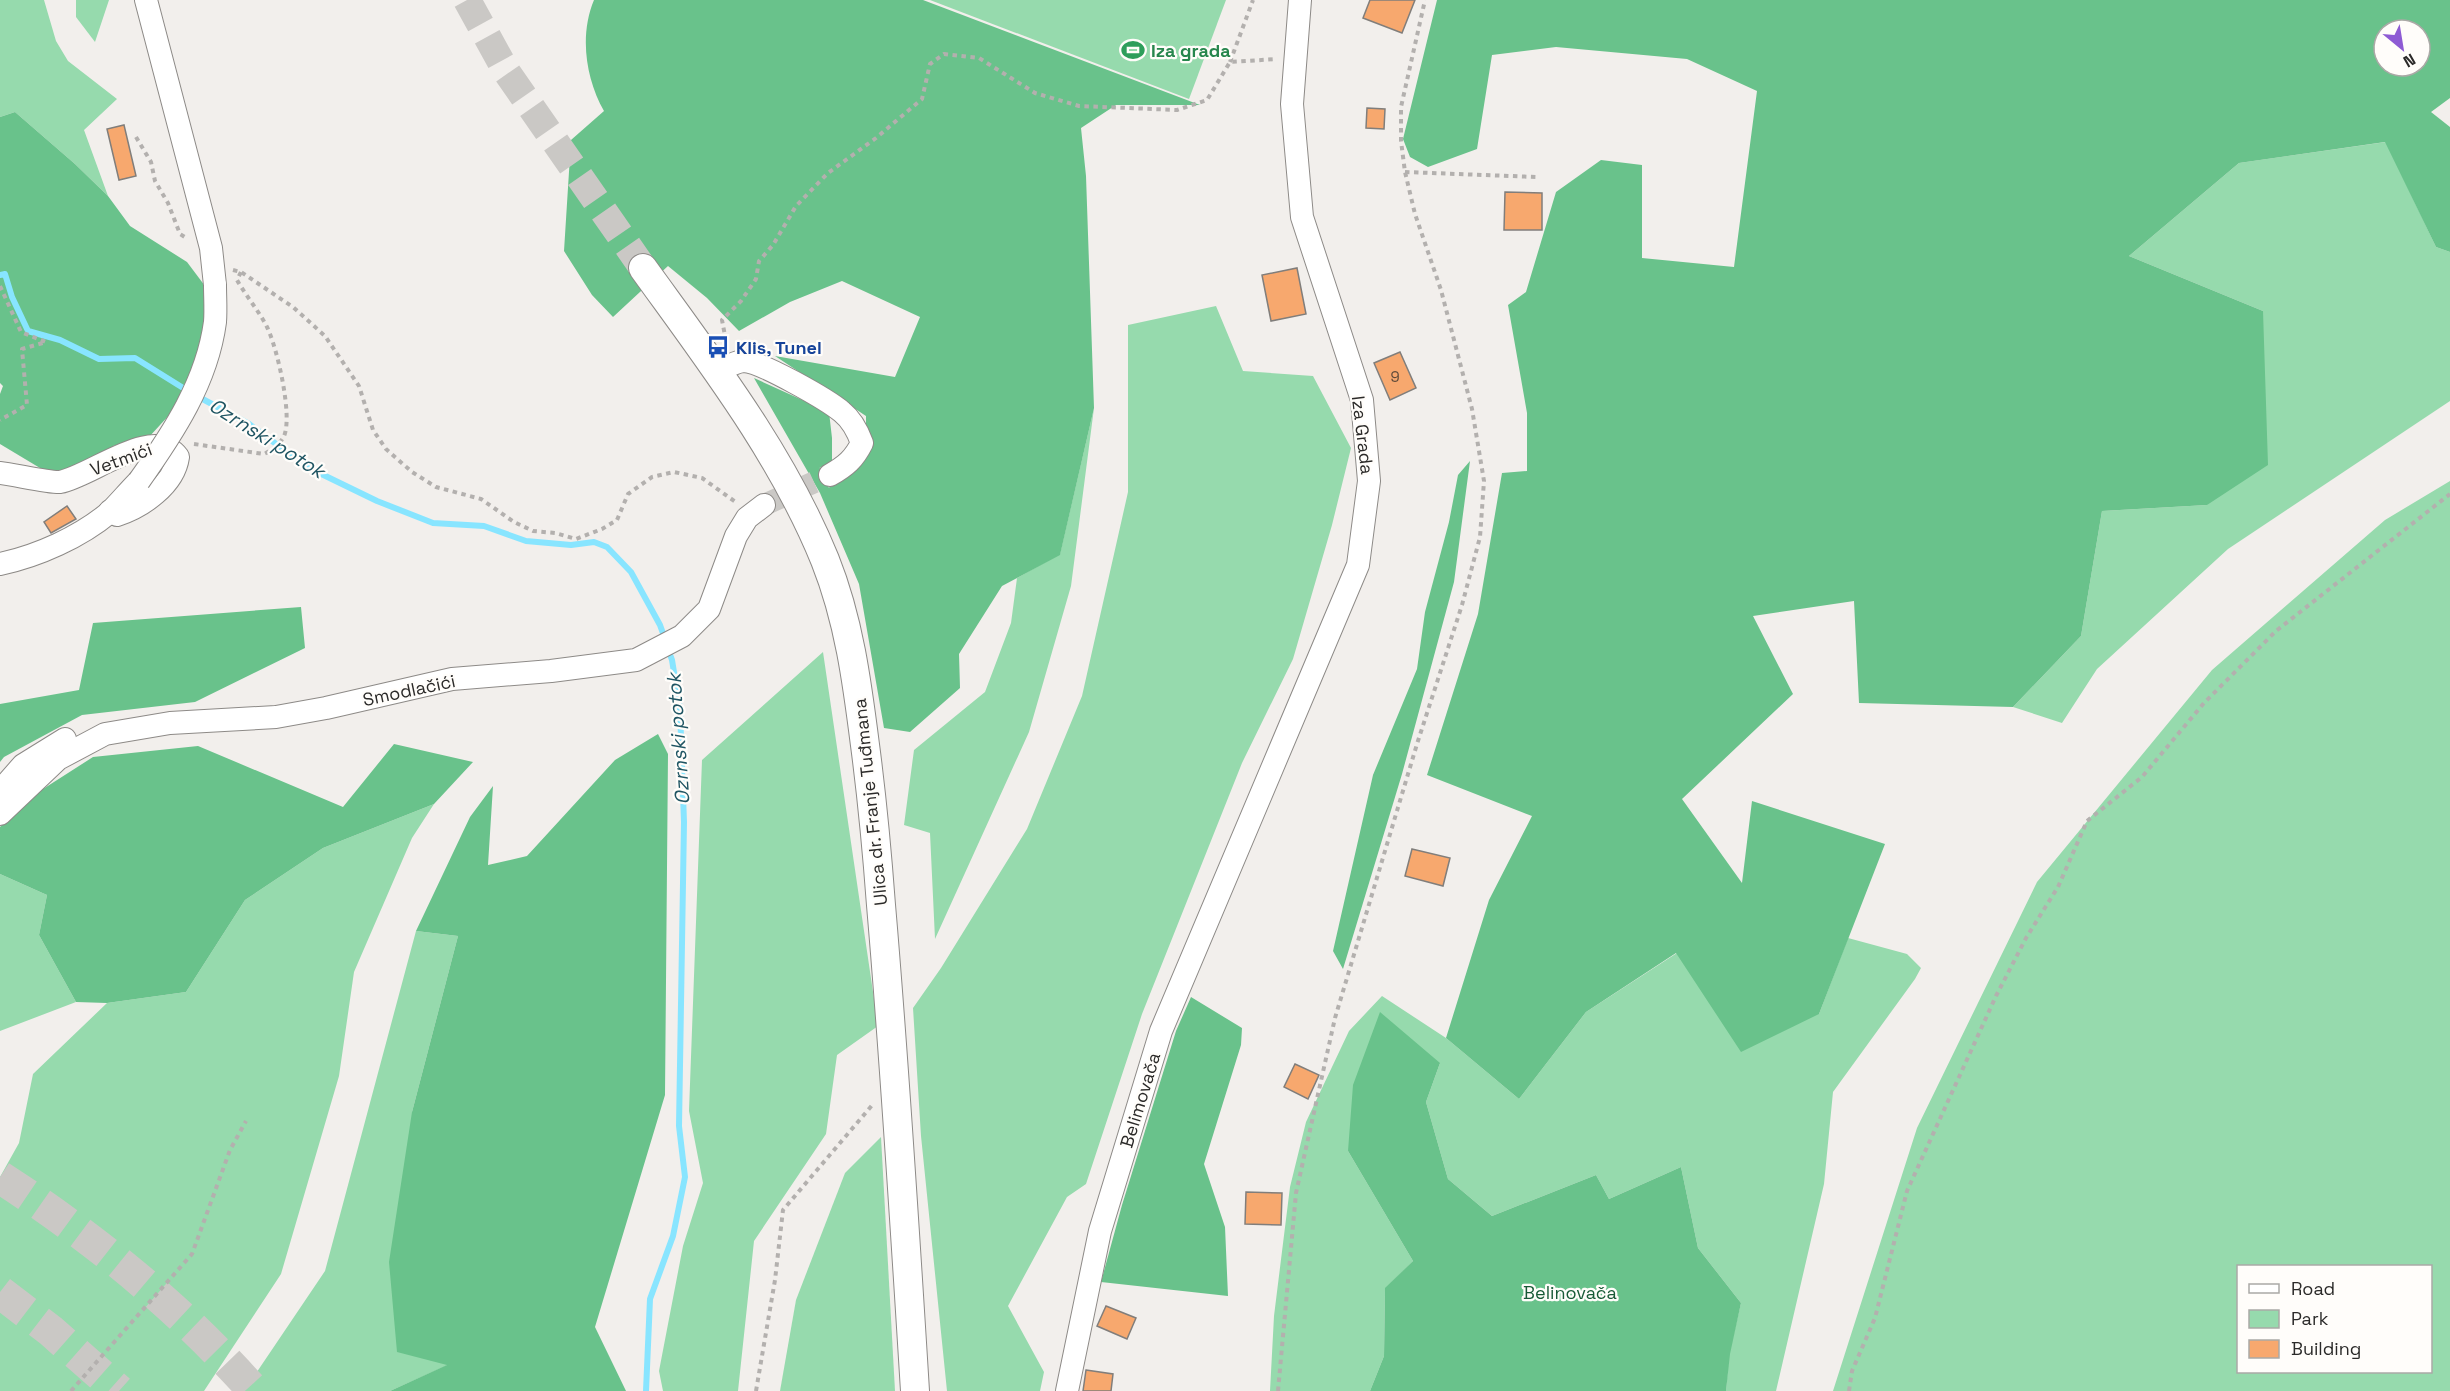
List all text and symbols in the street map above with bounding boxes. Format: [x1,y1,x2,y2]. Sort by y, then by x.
north arrow [2372,18,2432,78]
sports icon: Iza grada [1120,37,1146,63]
place label: Iza grada [1151,39,1231,62]
text: N [2399,49,2419,72]
bus stop icon: Klis, Tunel [705,334,731,360]
place label: Klis, Tunel [736,336,822,359]
house number: 9 [1390,367,1400,386]
water label: Ozrnski potok [204,392,332,485]
street label: Iza Grada [1347,394,1379,476]
street label: Vetmići [87,437,155,481]
street label: Smodlačići [361,669,457,711]
water label: Ozrnski potok [660,670,696,806]
street label: Ulica dr. Franje Tuđmana [848,697,892,907]
street label: Belimovača [1115,1050,1165,1150]
legend [2237,1265,2432,1373]
text: Road [2291,1277,2335,1300]
park label: Belinovača [1523,1281,1617,1304]
text: Park [2291,1307,2329,1330]
text: Building [2291,1337,2361,1360]

